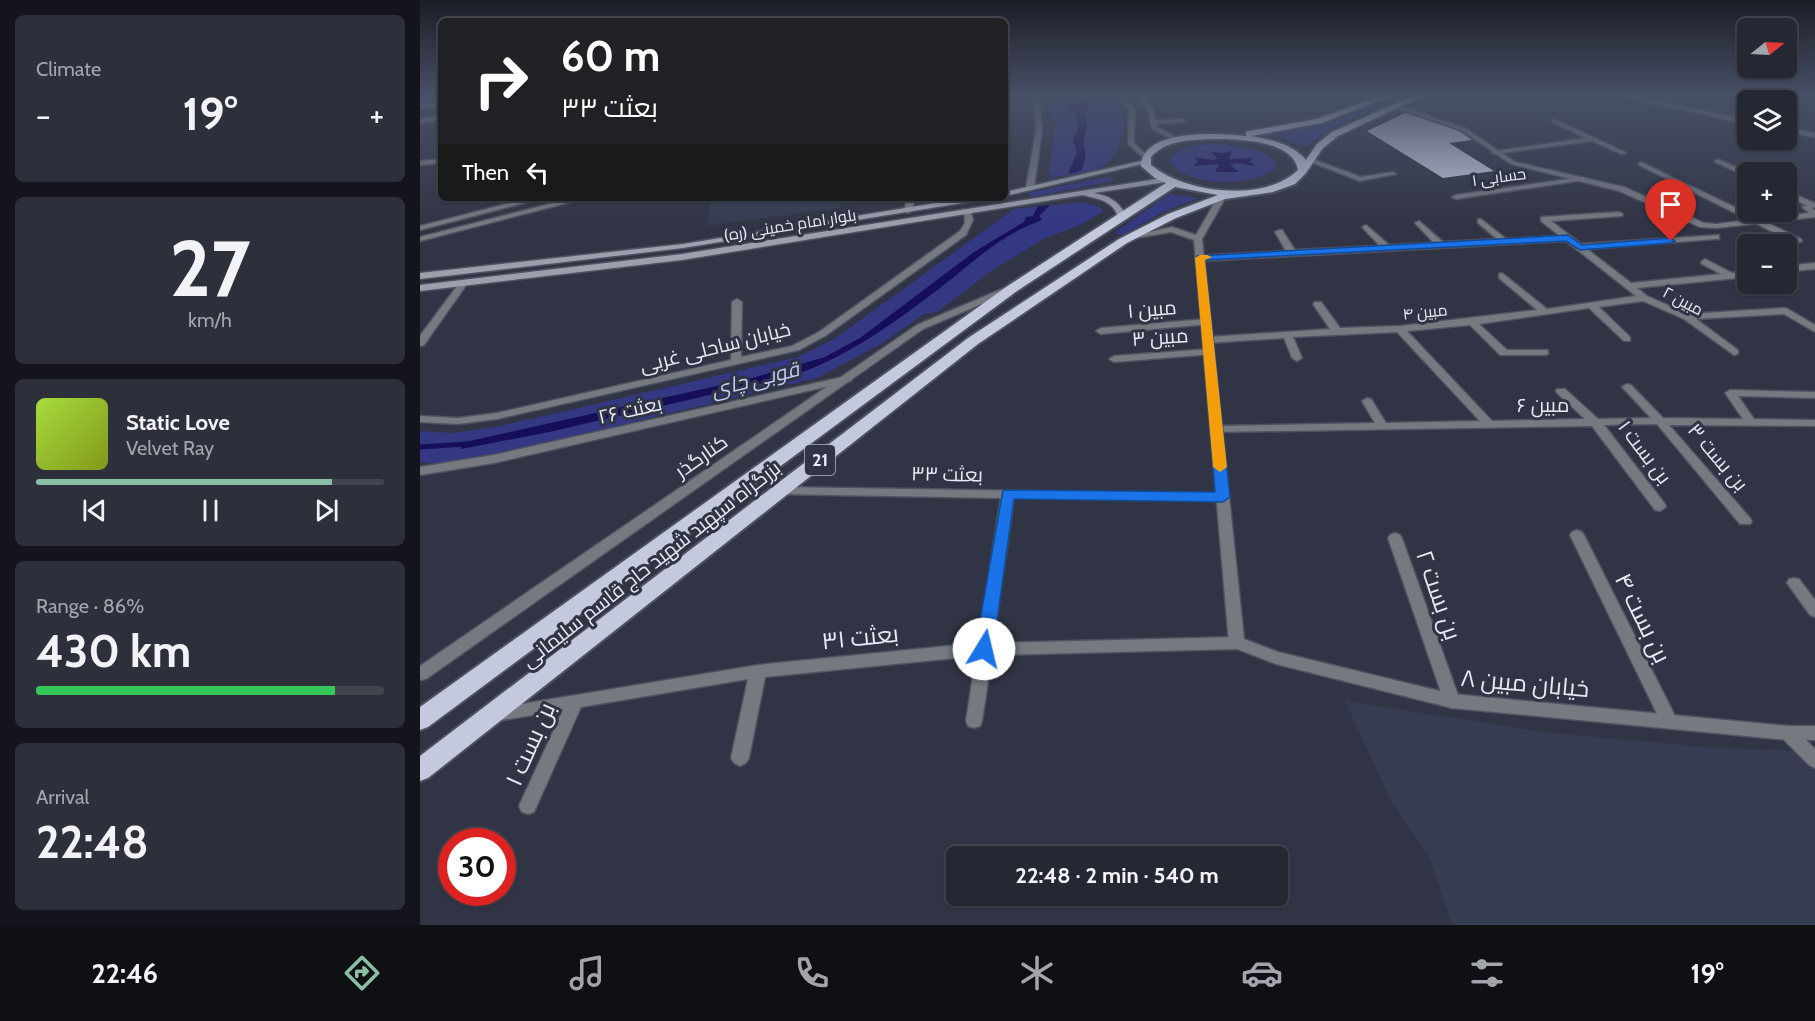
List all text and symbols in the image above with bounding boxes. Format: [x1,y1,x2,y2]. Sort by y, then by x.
north arrow [1737,18,1797,78]
map controls [1737,18,1797,294]
text: 60 m [561,30,660,82]
icon: right [462,42,540,120]
text: Climate [36,57,101,81]
text: 19° [183,87,237,141]
button: layers [1737,90,1797,150]
text: بعثت ۳۳ [561,91,658,124]
text: − [36,95,51,135]
text: + [369,95,384,135]
icon: left [521,156,554,189]
text: Then [462,159,509,186]
button: + [1737,162,1797,222]
street label: حسابی ۱ [1471,164,1527,191]
pin [1645,179,1696,241]
icon: arrive [1654,188,1687,221]
street label: بلوار امام خمینی (ره) [722,205,858,247]
text: 27 [169,221,251,316]
button: − [1737,234,1797,294]
street label: مبین ۲ [1659,283,1706,320]
street label: مبین ۱ [1126,295,1178,324]
street label: مبین ۴ [1402,300,1449,325]
text: km/h [188,308,232,332]
street label: خیابان ساحلی غربی [637,317,793,378]
street label: مبین ۳ [1131,323,1189,352]
water label: قوبی چای [708,356,803,404]
street label: بعثت ۲۶ [596,391,664,429]
street label: مبین ۶ [1517,393,1569,418]
text: Static Love [126,409,230,436]
street label: بن بست ۱ [1613,415,1677,489]
street label: بن بست ۳ [1682,418,1753,496]
street label: کنارگذر [669,429,732,483]
text: Velvet Ray [126,436,214,460]
road number: 21 [805,445,835,475]
street label: بزرگراه سپهبد شهید حاج قاسم سلیمانی [517,456,786,674]
street label: بعثت ۳۳ [911,461,983,487]
icon: previous [78,494,111,527]
icon: pause [194,494,227,527]
icon: next [310,494,343,527]
street label: بن بست ۲ [1410,546,1468,644]
street label: بن بست ۴ [1609,568,1677,668]
text: Range · 86% [36,594,144,618]
position arrow [952,617,1016,681]
street label: بعثت ۳۱ [820,619,900,655]
text: 430 km [36,624,191,678]
street label: خیابان مبین ۸ [1459,663,1591,703]
street label: بن بست ۱ [499,698,561,790]
text: Arrival [36,785,89,809]
text: 22:48 [36,815,149,869]
speed limit sign: 30 [438,828,516,906]
text: 22:48 · 2 min · 540 m [1015,862,1219,889]
icon: directions [341,952,383,994]
icon: music [566,952,608,994]
icon: phone [791,952,833,994]
icon: climate [1016,952,1058,994]
icon: car [1241,952,1283,994]
icon: filters [1466,952,1508,994]
text: 22:46 [91,957,158,990]
text: 19° [1691,957,1724,990]

